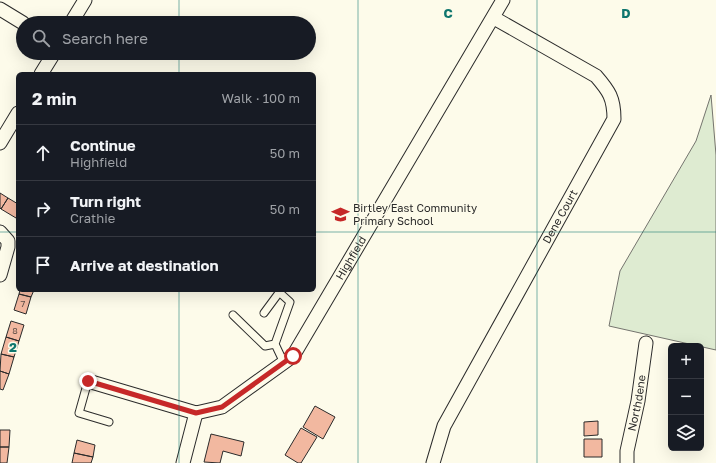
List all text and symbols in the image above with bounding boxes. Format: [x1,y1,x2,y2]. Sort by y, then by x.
text: C [443,5,453,21]
text: D [621,5,631,21]
search box [16,16,316,60]
icon: search [30,27,52,49]
text: Search here [62,29,148,47]
text: 2 min [32,88,76,109]
text: Walk · 100 m [222,90,300,106]
text: Continue [70,136,136,154]
icon: ahead [32,142,54,164]
text: 50 m [270,145,300,161]
text: Highfield [70,154,127,170]
street label: Dene Court [539,187,580,246]
text: Turn right [70,192,141,210]
icon: right [32,198,54,220]
text: 50 m [270,201,300,217]
place label: Birtley East Community Primary School [353,201,477,227]
school or university icon: Birtley East Community Primary School [330,204,350,224]
text: Crathie [70,210,115,226]
street label: Highfield [333,233,368,282]
icon: arrive [32,254,54,276]
text: Arrive at destination [70,256,219,274]
house number: 7 [21,298,26,309]
house number: 8 [12,325,18,336]
text: 2 [9,339,17,355]
map controls [668,343,704,451]
button: + [668,343,704,379]
route start [284,347,302,365]
route end [79,372,97,390]
street label: Northdene [625,374,648,432]
button: − [668,379,704,415]
button: layers [668,415,704,451]

